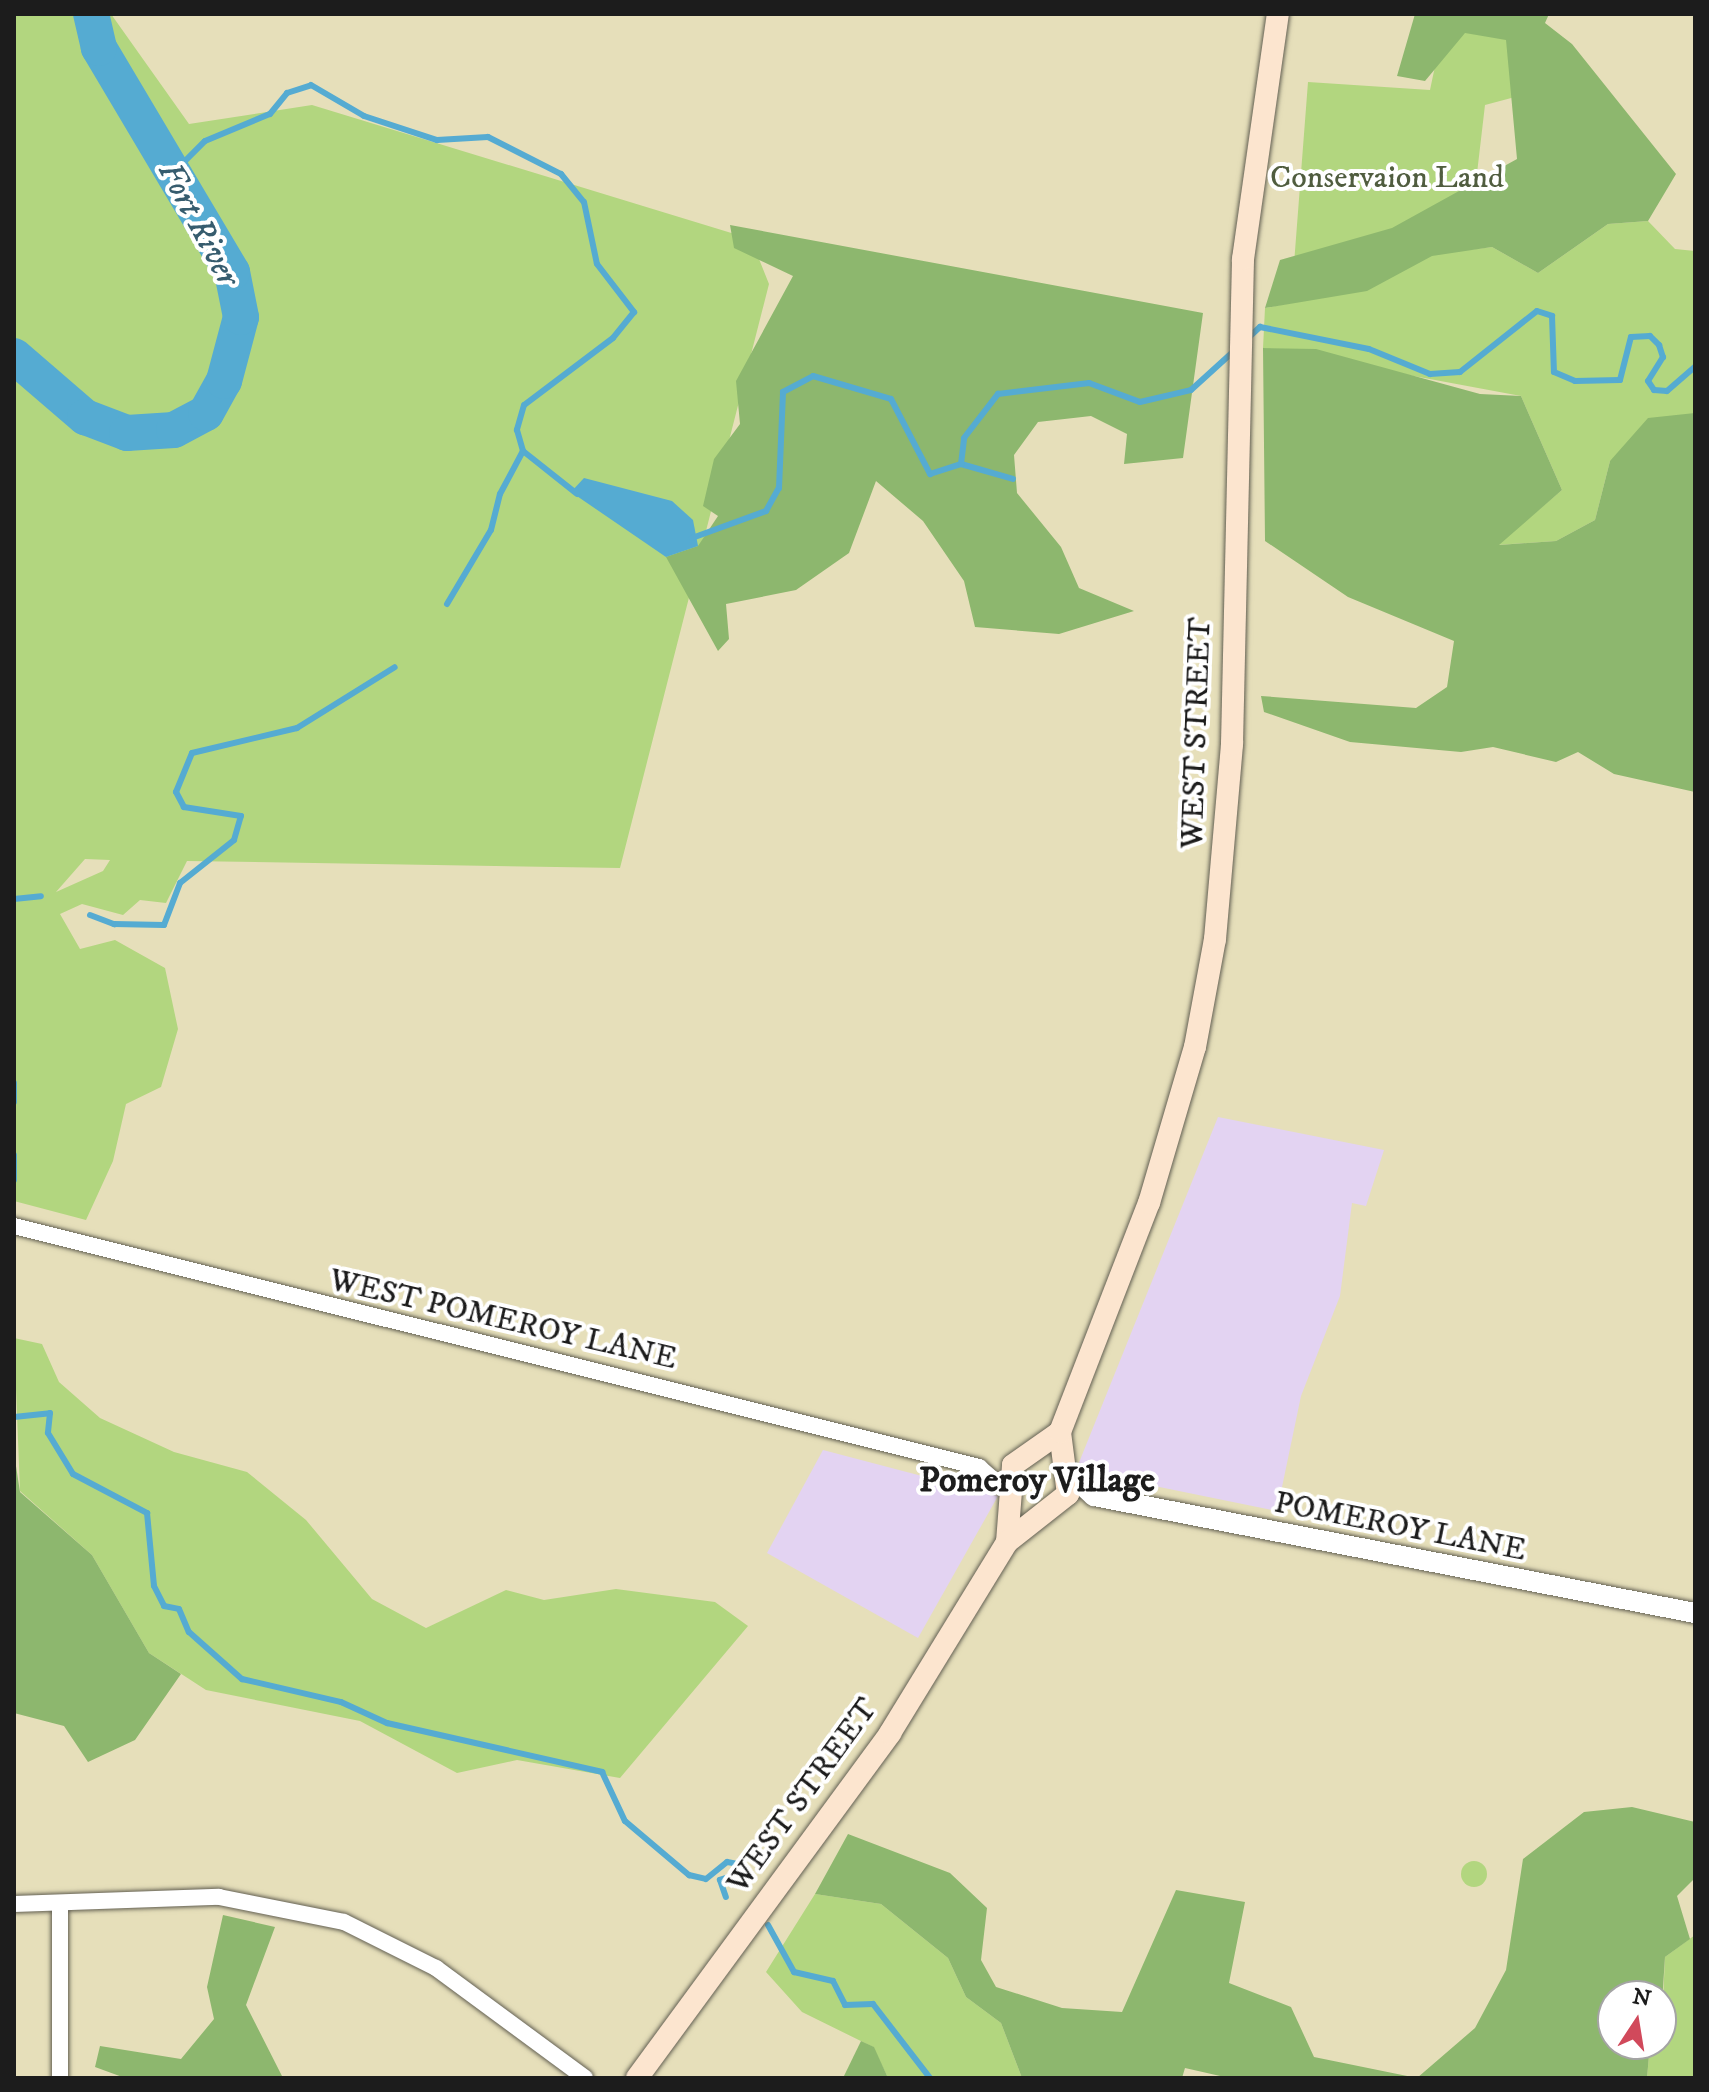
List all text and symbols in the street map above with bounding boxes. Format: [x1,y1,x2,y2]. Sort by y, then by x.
water label: Fort River [148,155,248,293]
park label: Conservaion Land [1270,159,1504,197]
street label: WEST STREET [1174,617,1220,849]
street label: WEST POMEROY LANE [325,1261,681,1379]
district label: Pomeroy Village [919,1459,1155,1503]
street label: POMEROY LANE [1271,1484,1529,1570]
street label: WEST STREET [719,1691,887,1901]
north arrow [1597,1980,1677,2060]
text: N [1630,1983,1653,2013]

